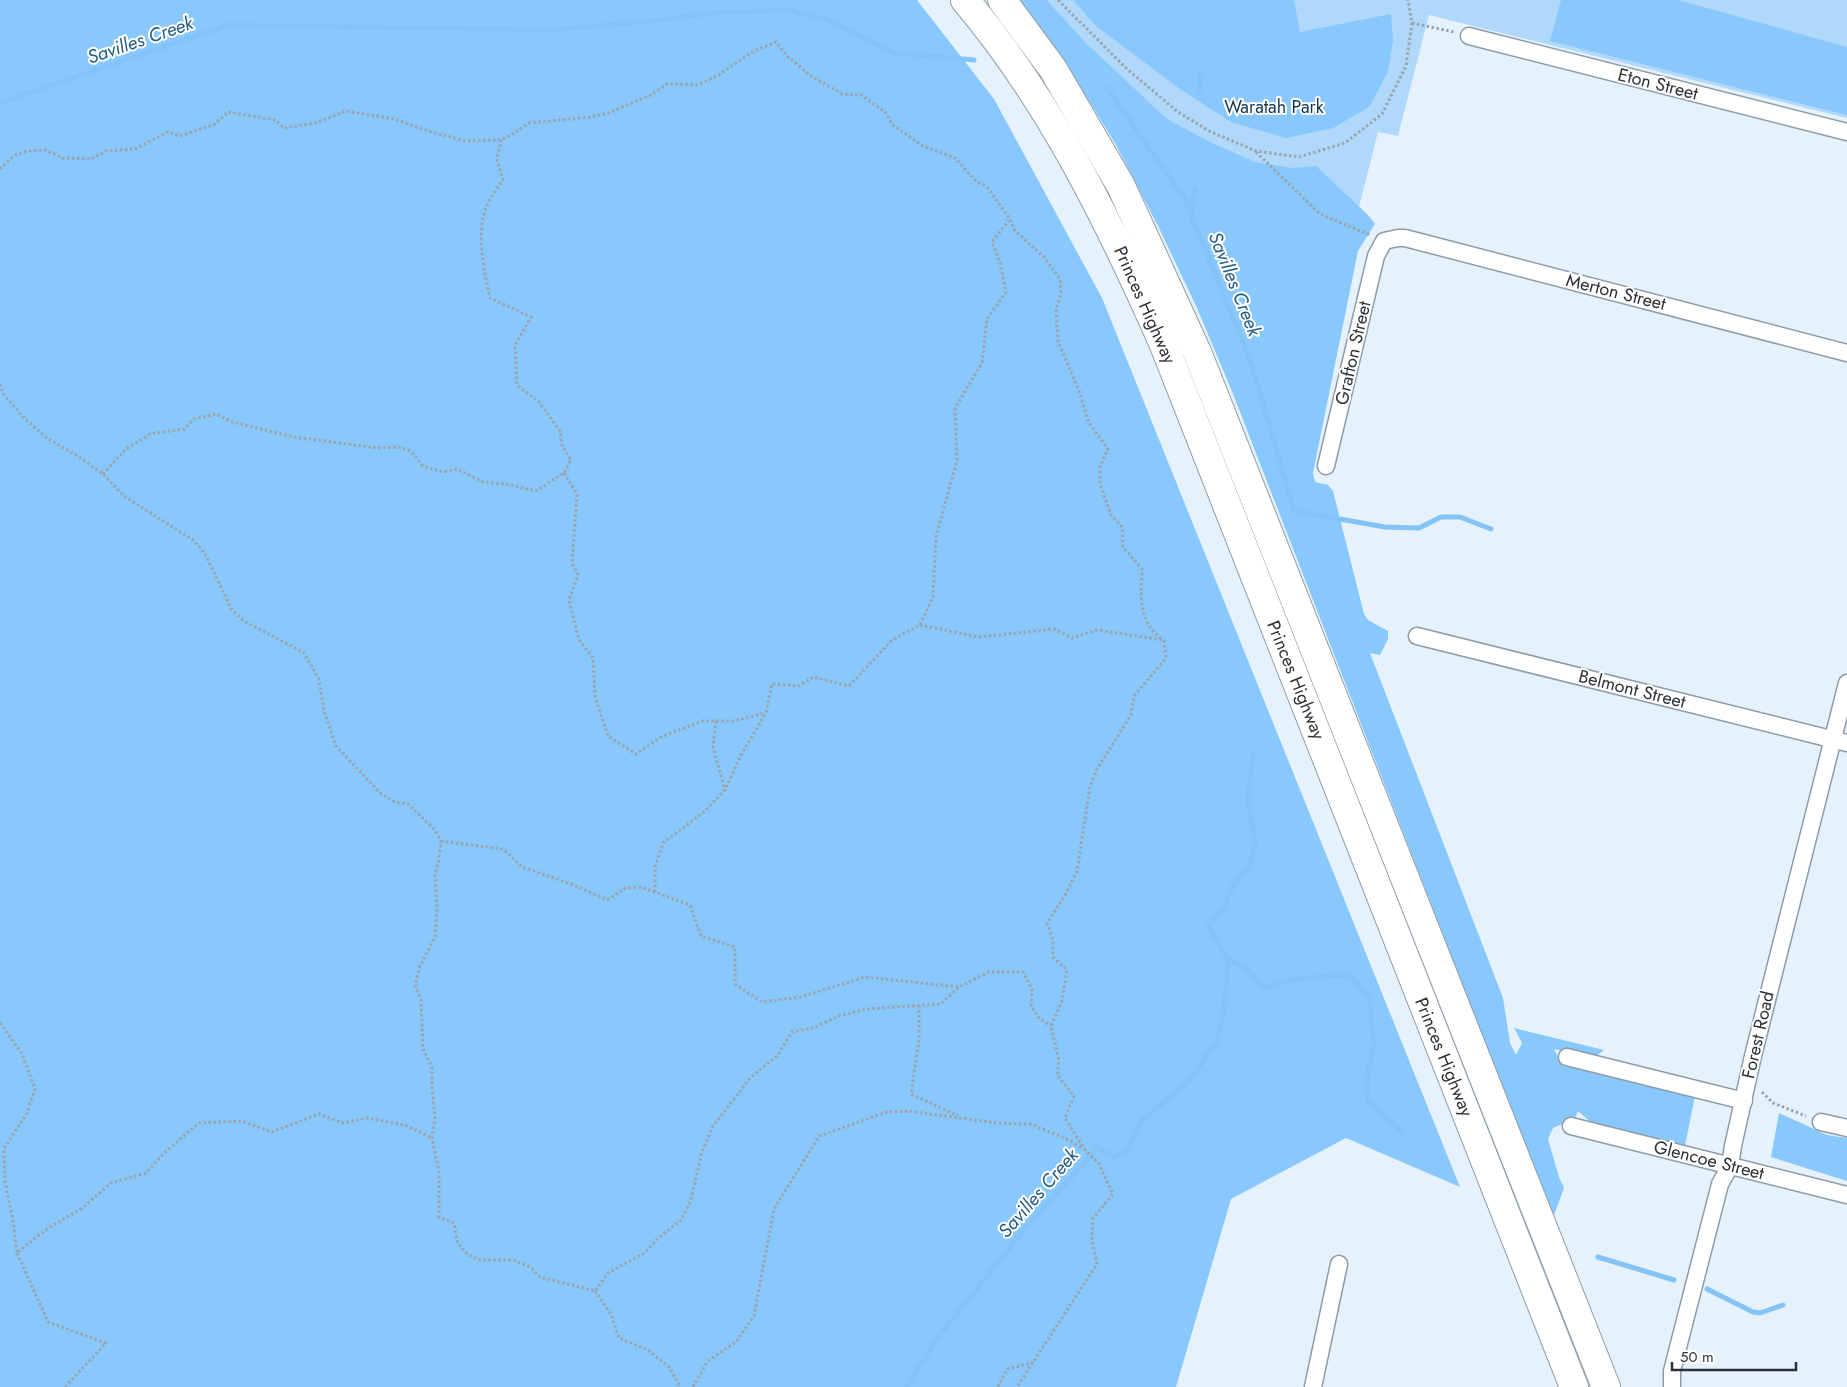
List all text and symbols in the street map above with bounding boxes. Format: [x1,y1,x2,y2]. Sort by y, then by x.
water label: Savilles Creek [83,9,197,71]
street label: Eton Street [1615,61,1702,107]
park label: Waratah Park [1224,94,1324,120]
water label: Savilles Creek [1202,228,1269,341]
street label: Princes Highway [1107,242,1183,368]
street label: Merton Street [1563,267,1669,317]
street label: Grafton Street [1328,298,1378,408]
street label: Princes Highway [1260,617,1332,743]
street label: Belmont Street [1576,663,1689,715]
street label: Forest Road [1735,989,1781,1081]
street label: Princes Highway [1408,994,1480,1120]
street label: Glencoe Street [1651,1134,1768,1186]
water label: Savilles Creek [992,1142,1085,1243]
scale bar [1672,1340,1796,1372]
text: 50 m [1680,1346,1714,1368]

